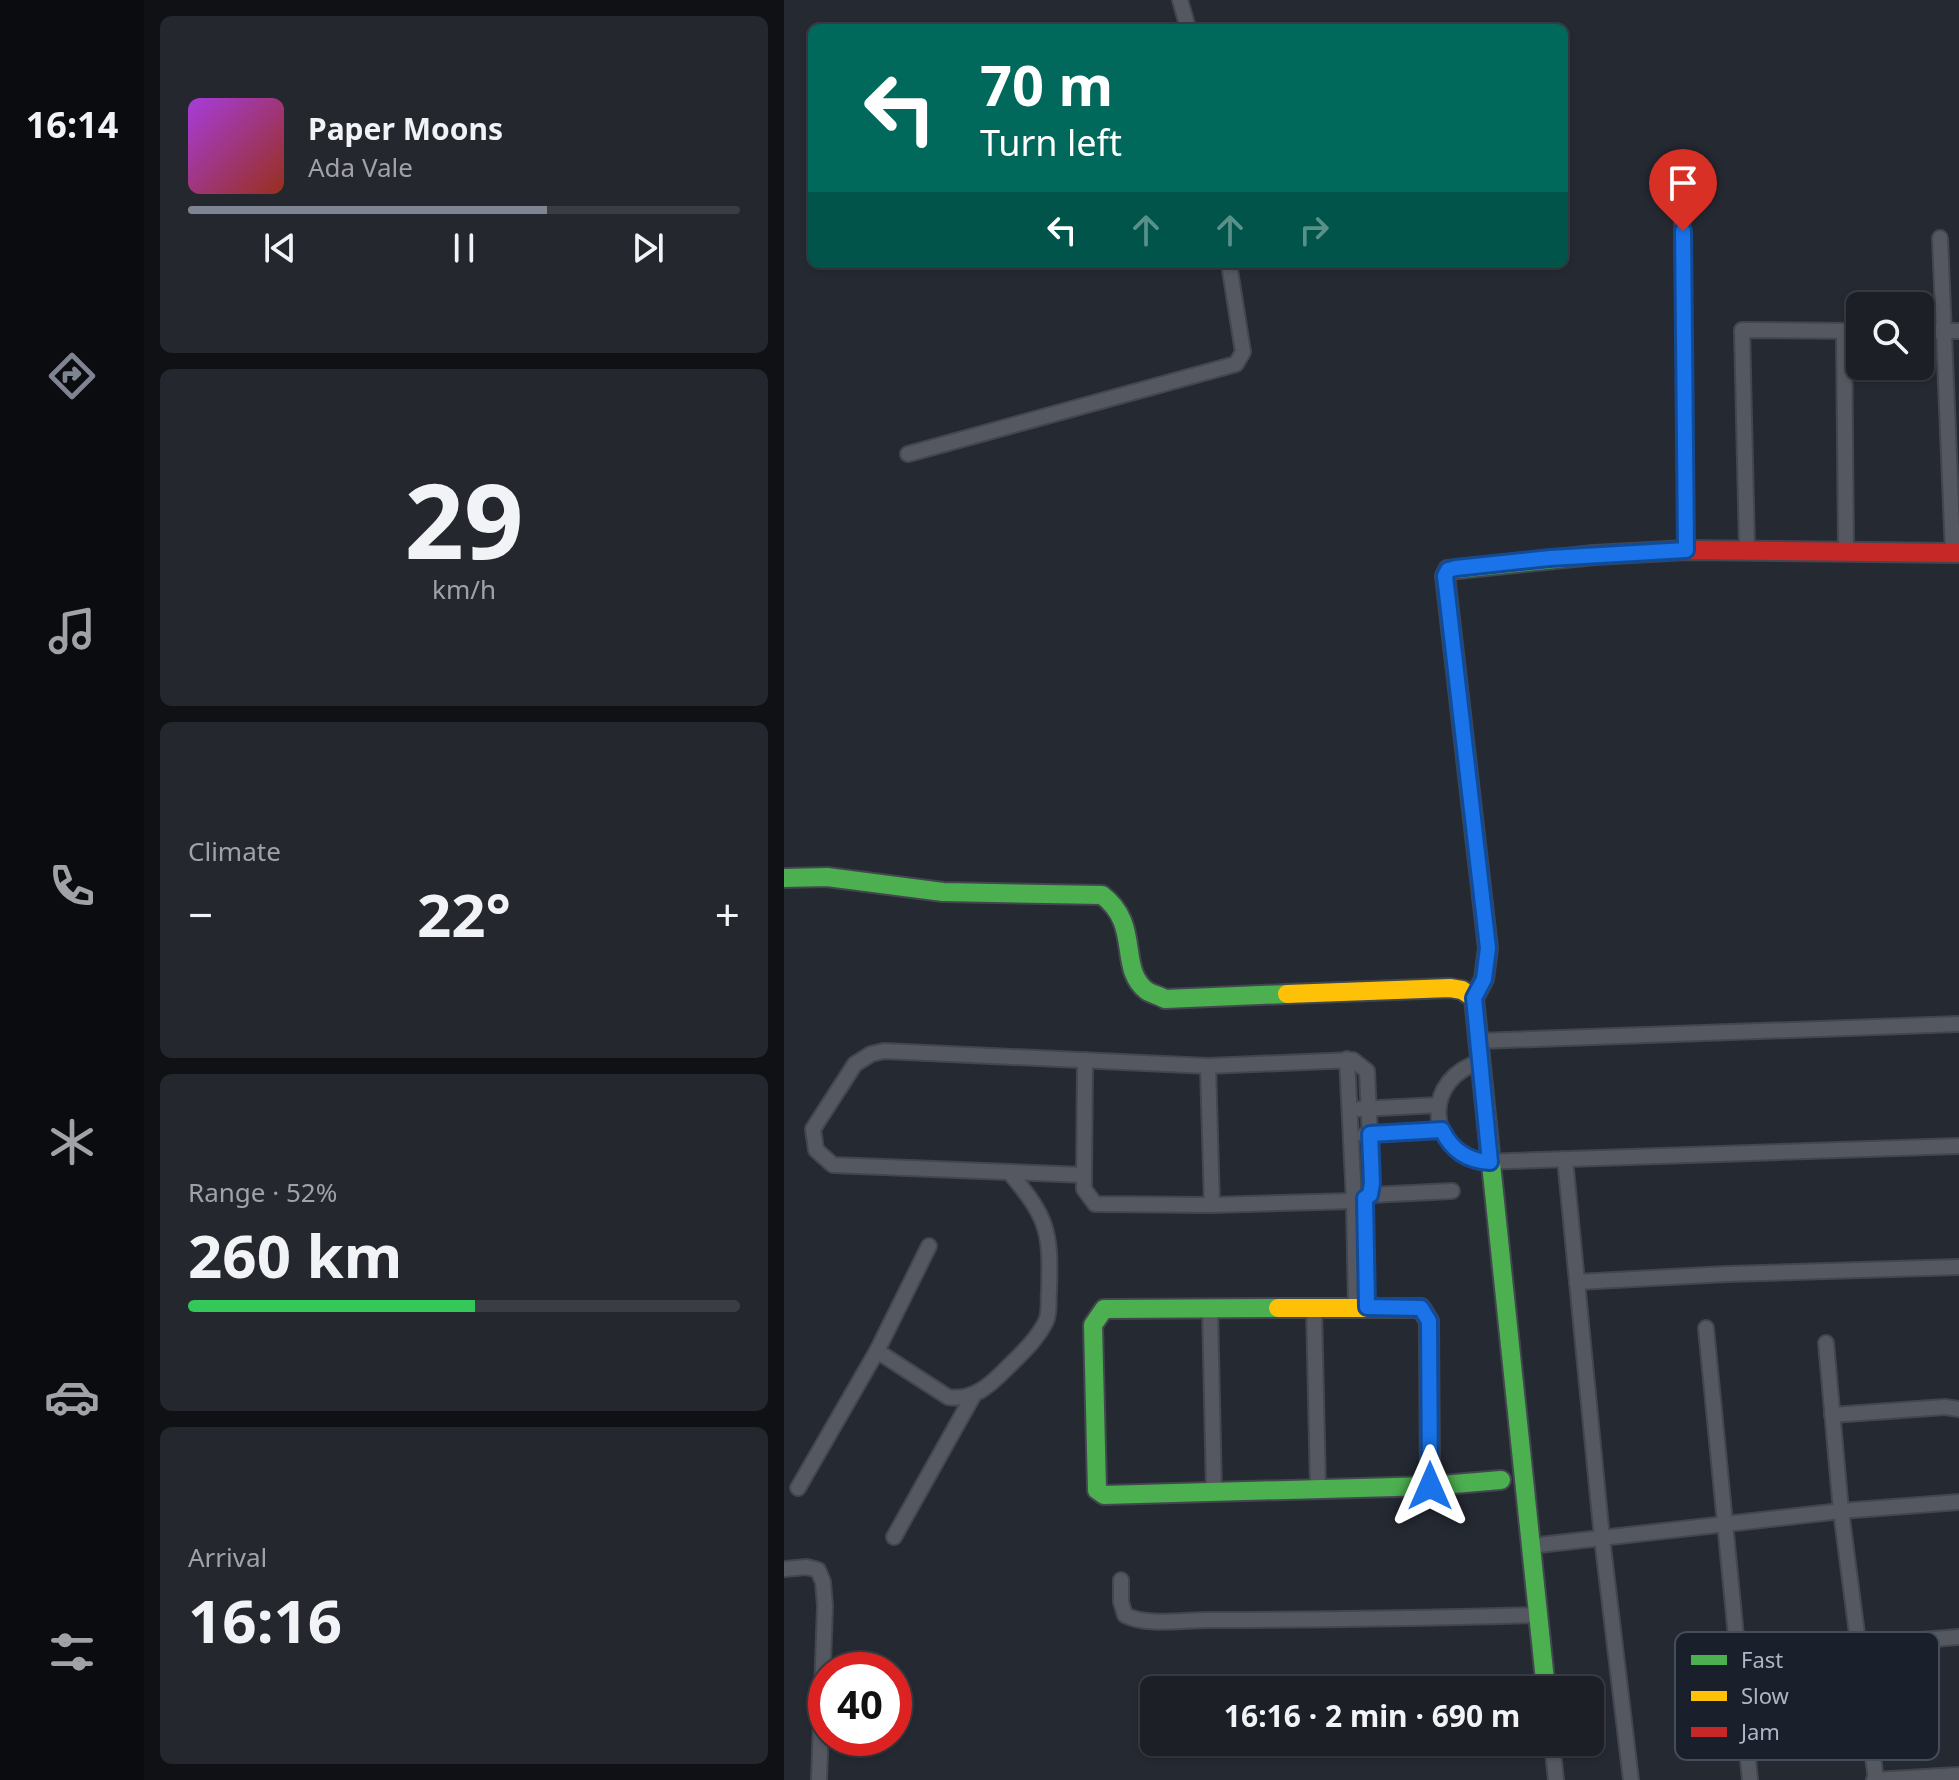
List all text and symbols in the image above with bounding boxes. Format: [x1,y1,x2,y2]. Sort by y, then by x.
text: 70 m [980,46,1113,122]
icon: left [848,56,952,160]
text: 16:14 [26,100,118,149]
text: Paper Moons [308,108,503,149]
text: Turn left [980,118,1122,167]
text: Ada Vale [308,149,413,185]
pin [1649,149,1717,231]
icon: arrive [1661,161,1705,205]
icon: left [1040,208,1084,252]
icon: ahead [1124,208,1168,252]
icon: ahead [1208,208,1252,252]
icon: right [1292,208,1336,252]
icon: previous [258,226,302,270]
icon: pause [442,226,486,270]
icon: next [626,226,670,270]
map controls [1846,292,1934,380]
button: search [1846,292,1934,380]
icon: directions [44,348,100,404]
text: 29 [405,448,523,589]
text: km/h [432,571,496,607]
icon: music [44,603,100,659]
text: Climate [188,833,281,869]
icon: phone [44,858,100,914]
text: 22° [417,873,511,955]
text: − [188,884,213,944]
text: + [715,884,740,944]
icon: climate [44,1114,100,1170]
text: Range · 52% [188,1174,337,1210]
text: 260 km [188,1214,402,1296]
icon: car [44,1369,100,1425]
position arrow [1388,1444,1472,1528]
text: Arrival [188,1539,267,1575]
text: 16:16 [188,1579,342,1661]
icon: filters [44,1624,100,1680]
legend [1675,1632,1939,1760]
text: Fast [1741,1644,1783,1674]
speed limit sign: 40 [808,1652,912,1756]
text: Slow [1741,1680,1790,1710]
text: 16:16 · 2 min · 690 m [1224,1695,1520,1736]
text: Jam [1739,1716,1780,1746]

